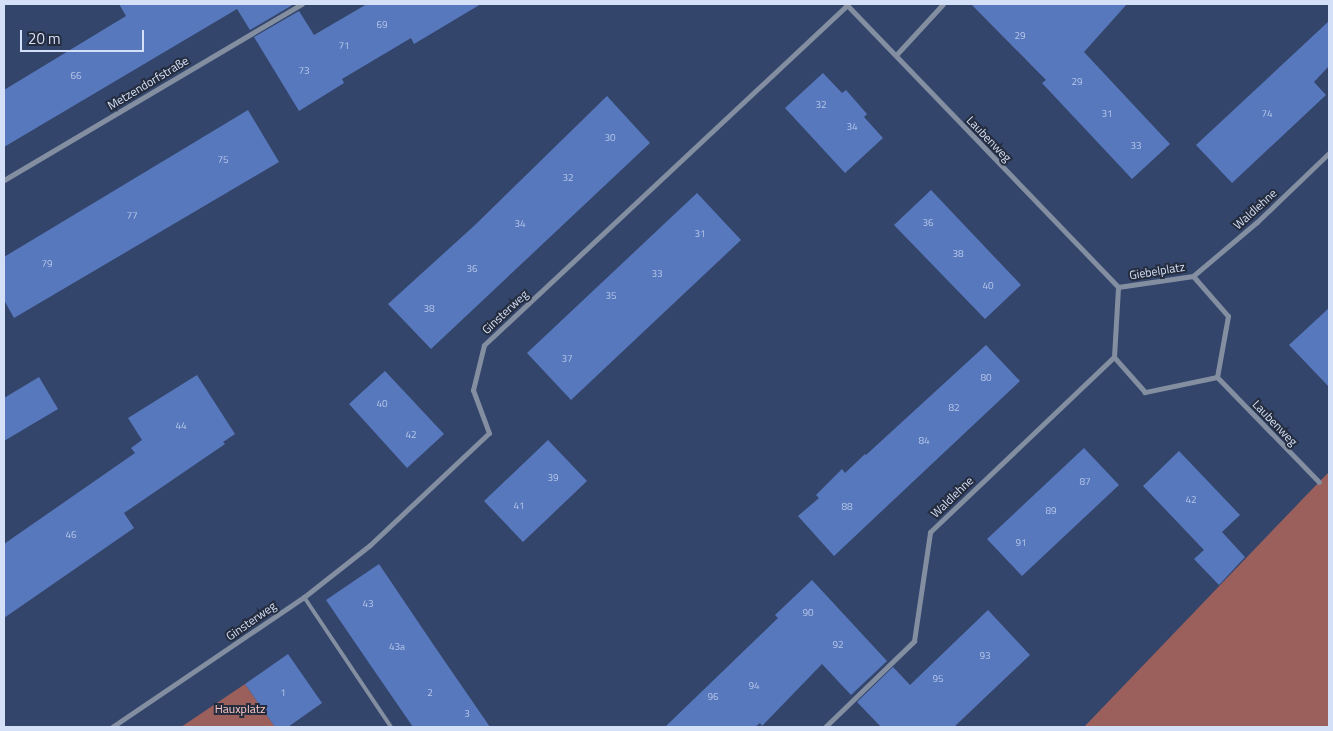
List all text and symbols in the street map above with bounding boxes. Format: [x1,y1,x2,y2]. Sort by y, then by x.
house number: 69 [376,19,388,31]
scale bar [22,20,146,52]
text: 20 m [28,27,61,50]
house number: 29 [1014,30,1026,42]
house number: 71 [338,40,350,52]
street label: Metzendorfstraße [105,53,191,113]
house number: 73 [298,65,310,77]
house number: 66 [70,70,82,82]
house number: 29 [1071,76,1083,88]
house number: 32 [815,99,827,111]
house number: 31 [1101,108,1113,120]
house number: 74 [1261,108,1273,120]
street label: Laubenweg [964,113,1014,165]
house number: 34 [846,121,858,133]
house number: 30 [604,132,616,144]
house number: 33 [1130,140,1142,152]
house number: 75 [217,154,229,166]
house number: 32 [562,172,574,184]
street label: Waldlehne [1230,186,1280,232]
house number: 77 [126,210,138,222]
house number: 36 [922,217,934,229]
house number: 34 [514,218,526,230]
house number: 31 [694,228,706,240]
house number: 38 [952,248,964,260]
house number: 79 [41,258,53,270]
street label: Giebelplatz [1128,260,1186,282]
house number: 36 [466,263,478,275]
house number: 33 [651,268,663,280]
house number: 40 [982,280,994,292]
street label: Ginsterweg [479,287,531,337]
house number: 35 [605,290,617,302]
house number: 38 [423,303,435,315]
house number: 37 [561,353,573,365]
house number: 80 [980,372,992,384]
street label: Laubenweg [1250,397,1300,449]
house number: 40 [376,398,388,410]
house number: 82 [948,402,960,414]
house number: 44 [175,420,187,432]
house number: 42 [405,429,417,441]
house number: 84 [918,435,930,447]
house number: 39 [547,472,559,484]
street label: Waldlehne [928,473,976,521]
house number: 87 [1079,476,1091,488]
house number: 42 [1185,494,1197,506]
house number: 41 [513,500,525,512]
house number: 88 [841,501,853,513]
house number: 89 [1045,505,1057,517]
house number: 46 [65,529,77,541]
house number: 91 [1015,537,1027,549]
house number: 43 [362,598,374,610]
street label: Ginsterweg [223,599,279,643]
house number: 90 [802,607,814,619]
house number: 92 [832,639,844,651]
house number: 43a [389,641,405,653]
house number: 93 [979,650,991,662]
house number: 95 [932,673,944,685]
house number: 94 [748,680,760,692]
house number: 1 [280,687,286,699]
house number: 2 [427,687,433,699]
house number: 96 [707,691,719,703]
park label: Hauxplatz [215,702,265,716]
house number: 3 [464,708,470,720]

